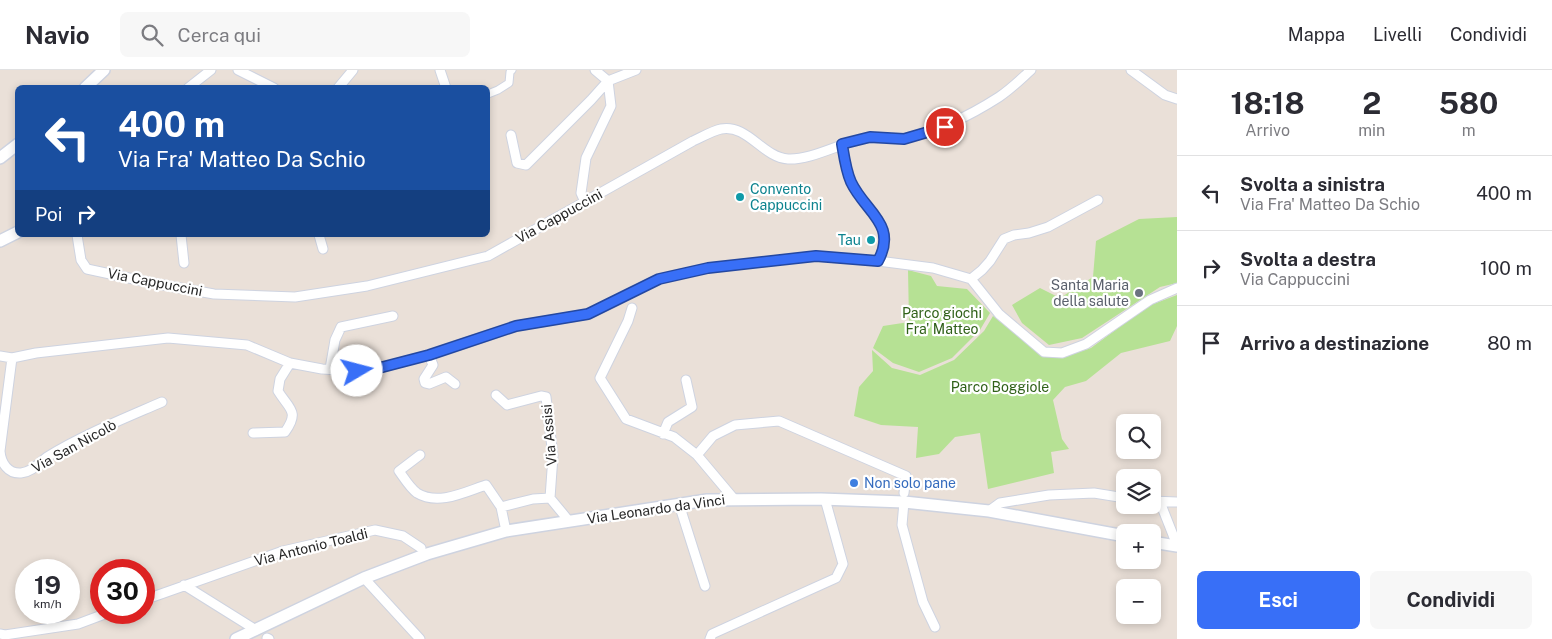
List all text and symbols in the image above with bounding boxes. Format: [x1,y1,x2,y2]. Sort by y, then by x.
search box [120,12,470,57]
text: Navio [25,21,90,49]
icon: search [138,21,166,49]
text: Cerca qui [178,24,261,46]
text: Mappa [1288,24,1345,45]
text: Livelli [1373,24,1422,45]
text: Condividi [1450,24,1527,45]
text: 18:18 [1231,85,1305,121]
text: 2 [1362,85,1381,121]
text: 580 [1439,85,1498,121]
text: 400 m [118,104,225,145]
icon: left [35,105,100,170]
pin [924,106,966,148]
icon: arrive [931,113,959,141]
text: Arrivo [1245,121,1290,140]
text: min [1358,121,1385,140]
text: m [1462,121,1476,140]
text: Via Fra' Matteo Da Schio [118,146,366,172]
text: Svolta a sinistra [1240,173,1385,195]
icon: left [1197,179,1225,207]
place label: Convento Cappuccini [750,181,822,213]
text: 400 m [1476,182,1532,204]
street label: Via Cappuccini [513,186,605,246]
marker: Convento Cappuccini [734,191,746,203]
text: Via Fra' Matteo Da Schio [1240,195,1420,214]
icon: right [72,200,100,228]
text: Poi [35,203,62,225]
place label: Tau [838,232,861,248]
marker: Tau [865,234,877,246]
text: Svolta a destra [1240,248,1376,270]
icon: right [1197,254,1225,282]
text: 100 m [1480,257,1532,279]
street label: Via Cappuccini [106,265,204,299]
text: Via Cappuccini [1240,270,1350,289]
place label: Santa Maria della salute [1051,277,1129,309]
marker: Santa Maria della salute [1133,287,1145,299]
park label: Parco giochi Fra' Matteo [902,305,982,337]
icon: arrive [1197,329,1225,357]
text: Arrivo a destinazione [1240,332,1429,354]
text: 80 m [1487,332,1532,354]
position arrow [330,344,382,396]
park label: Parco Boggiole [951,379,1049,395]
street label: Via Assisi [538,403,560,467]
map controls [1116,414,1161,624]
button: search [1116,414,1161,459]
street label: Via San Nicolò [29,416,119,476]
button: layers [1116,469,1161,514]
place label: Non solo pane [864,475,956,491]
marker: Non solo pane [848,477,860,489]
street label: Via Leonardo da Vinci [586,491,726,527]
button: + [1116,524,1161,569]
street label: Via Antonio Toaldi [253,525,369,569]
speed limit sign: 30 [90,559,155,624]
text: 19 [34,570,61,600]
button: Esci [1197,571,1360,629]
button: Condividi [1370,571,1532,629]
button: − [1116,579,1161,624]
text: km/h [33,597,62,611]

